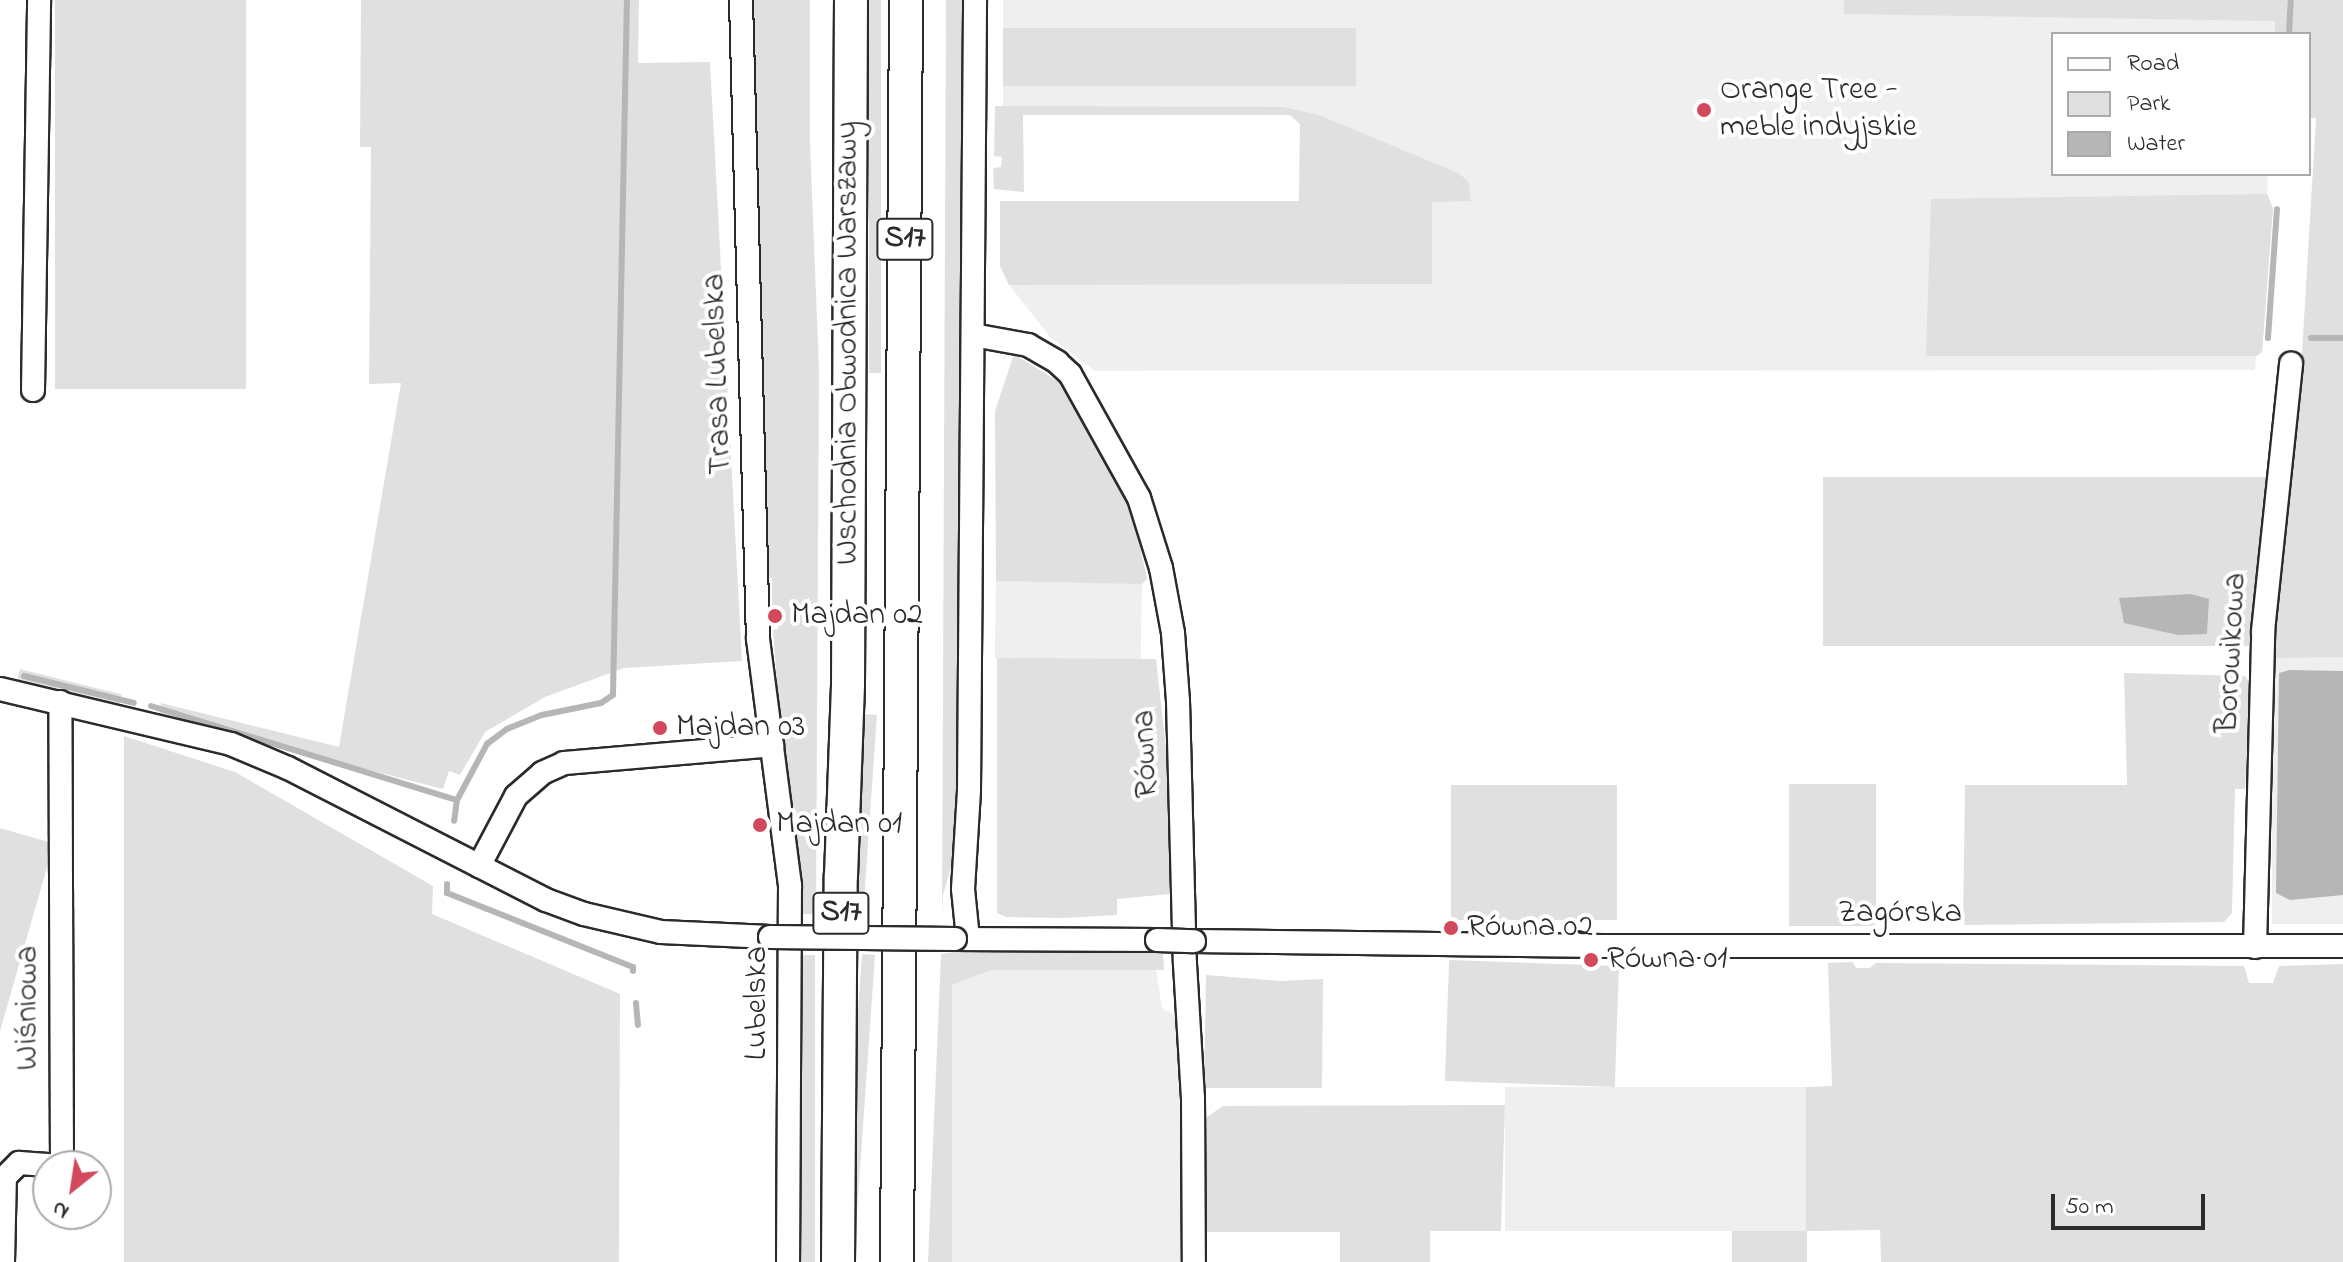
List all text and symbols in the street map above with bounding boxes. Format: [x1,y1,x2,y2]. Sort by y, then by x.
legend [2051,32,2311,176]
text: Road [2127,47,2179,82]
place label: Orange Tree - meble indyjskie [1720,73,1917,148]
text: Park [2127,87,2170,122]
marker: Orange Tree - meble indyjskie [1695,101,1713,119]
street label: Wschodnia Obwodnica Warszawy [830,121,868,565]
text: Water [2127,127,2185,162]
road number: S17 [875,213,935,265]
street label: Trasa Lubelska [696,273,742,475]
street label: Borowikowa [2210,572,2256,734]
place label: Majdan 02 [791,597,923,635]
marker: Majdan 02 [766,607,784,625]
place label: Majdan 03 [676,709,805,747]
street label: Równa [1126,709,1168,799]
marker: Majdan 03 [651,719,669,737]
place label: Majdan 01 [776,806,902,844]
marker: Majdan 01 [751,816,769,834]
road number: S17 [811,887,871,939]
street label: Zagórska [1838,895,1962,933]
place label: Równa 02 [1467,909,1593,947]
marker: Równa 02 [1442,919,1460,937]
place label: Równa 01 [1607,941,1727,979]
street label: Wiśniowa [10,946,48,1070]
street label: Lubelska [739,946,777,1060]
marker: Równa 01 [1582,951,1600,969]
north arrow [32,1150,112,1230]
scale bar [2055,1178,2209,1228]
text: 50 m [2065,1190,2114,1225]
text: N [47,1191,75,1227]

